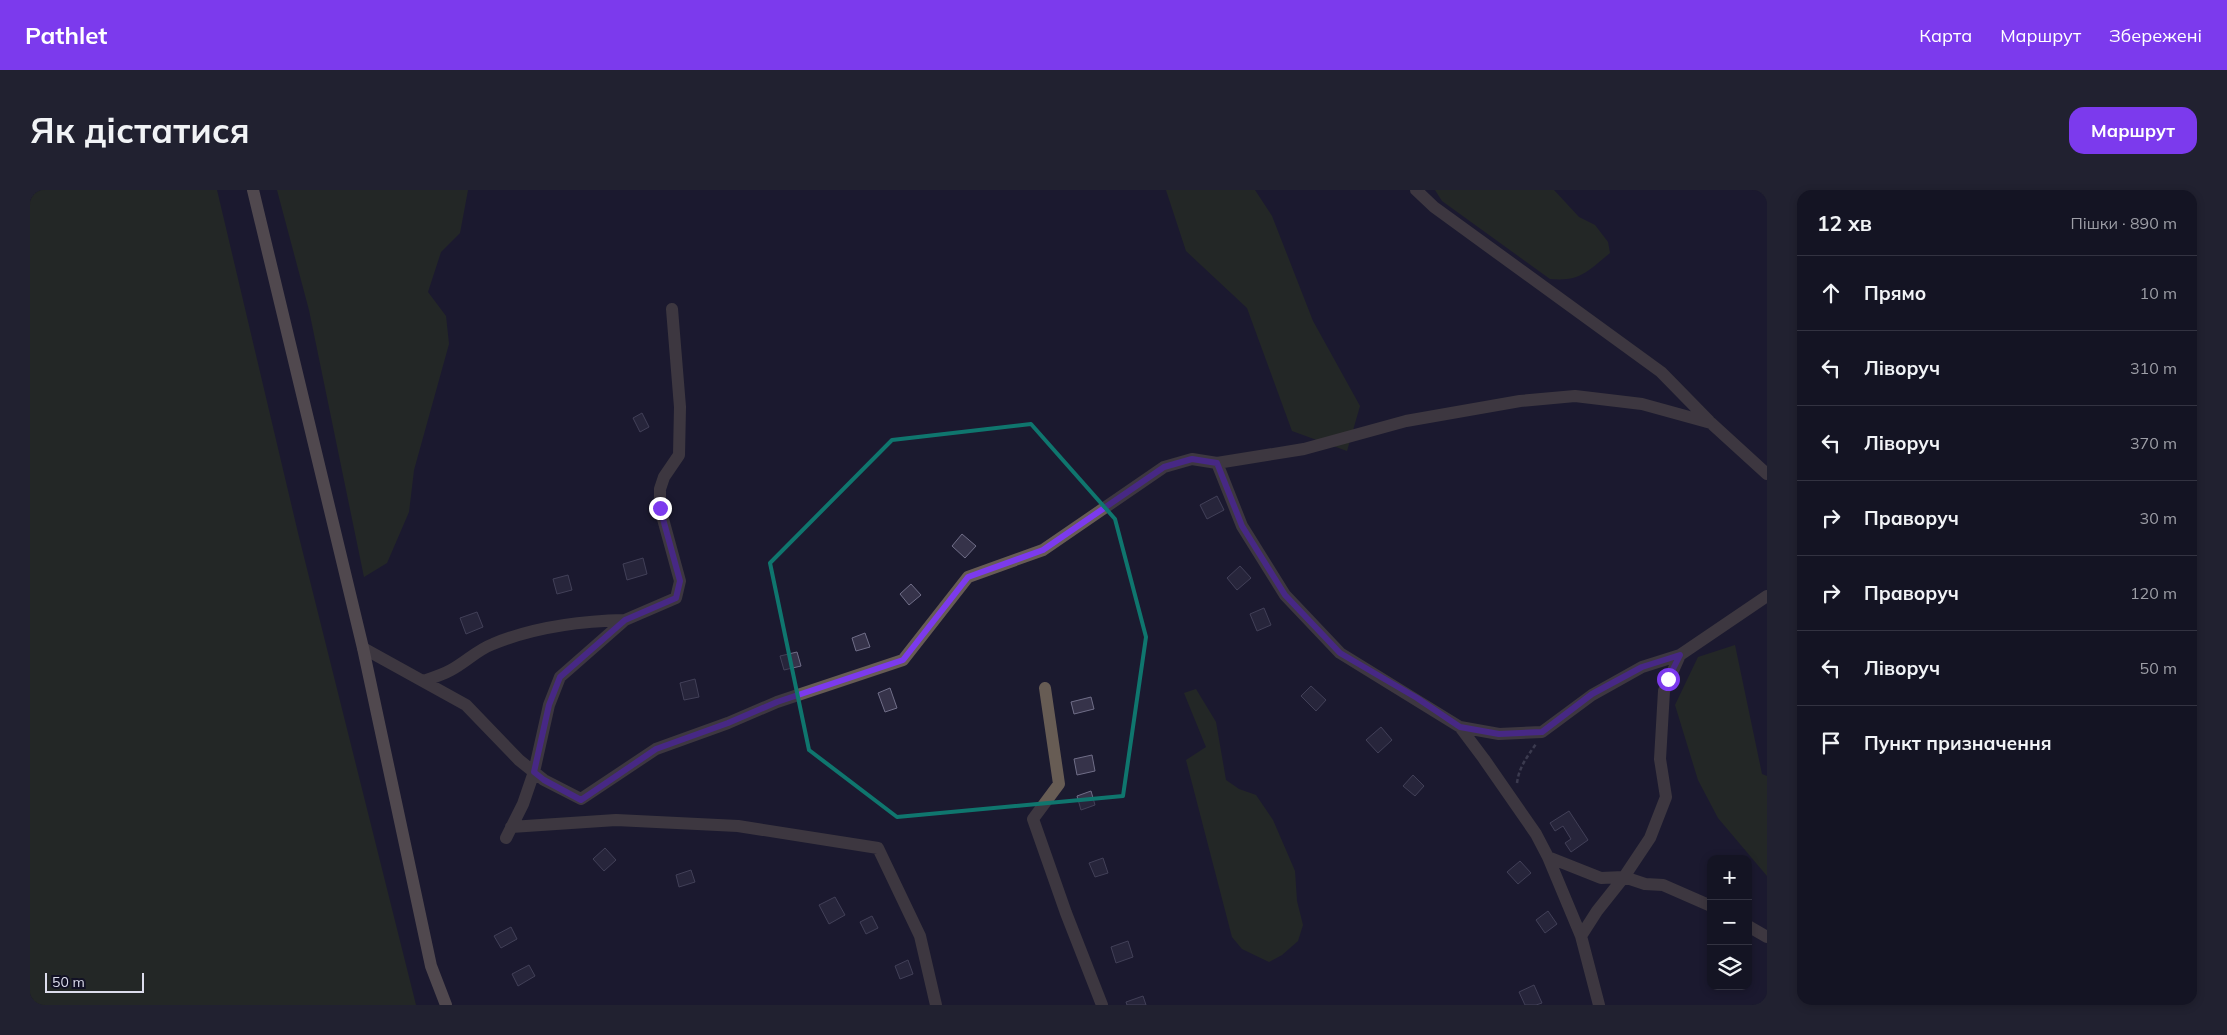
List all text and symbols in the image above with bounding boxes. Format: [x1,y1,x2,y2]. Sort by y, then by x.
text: Pathlet [25,20,107,50]
text: Карта [1919,24,1972,47]
text: Маршрут [2000,24,2081,47]
text: Збережені [2109,24,2202,47]
button: Маршрут [2069,107,2197,154]
text: Як дістатися [30,108,250,152]
text: 12 хв [1817,210,1872,236]
text: Пішки · 890 m [2071,213,2177,233]
icon: ahead [1817,279,1845,307]
text: Прямо [1864,281,1926,305]
text: 10 m [2140,283,2177,303]
icon: left [1817,354,1845,382]
text: Ліворуч [1864,356,1940,380]
text: 310 m [2130,358,2177,378]
icon: left [1817,429,1845,457]
text: Ліворуч [1864,431,1940,455]
text: 370 m [2130,433,2177,453]
route end [649,497,672,520]
icon: right [1817,504,1845,532]
text: Праворуч [1864,506,1959,530]
text: 30 m [2140,508,2177,528]
icon: right [1817,579,1845,607]
text: Праворуч [1864,581,1959,605]
text: 120 m [2130,583,2177,603]
icon: left [1817,654,1845,682]
text: Ліворуч [1864,656,1940,680]
text: 50 m [2140,658,2177,678]
route start [1657,668,1680,691]
icon: arrive [1817,729,1845,757]
text: Пункт призначення [1864,731,2052,755]
map controls [1707,855,1752,990]
button: + [1707,855,1752,900]
button: − [1707,900,1752,945]
button: layers [1707,945,1752,990]
scale bar [45,970,144,993]
text: 50 m [52,973,85,991]

